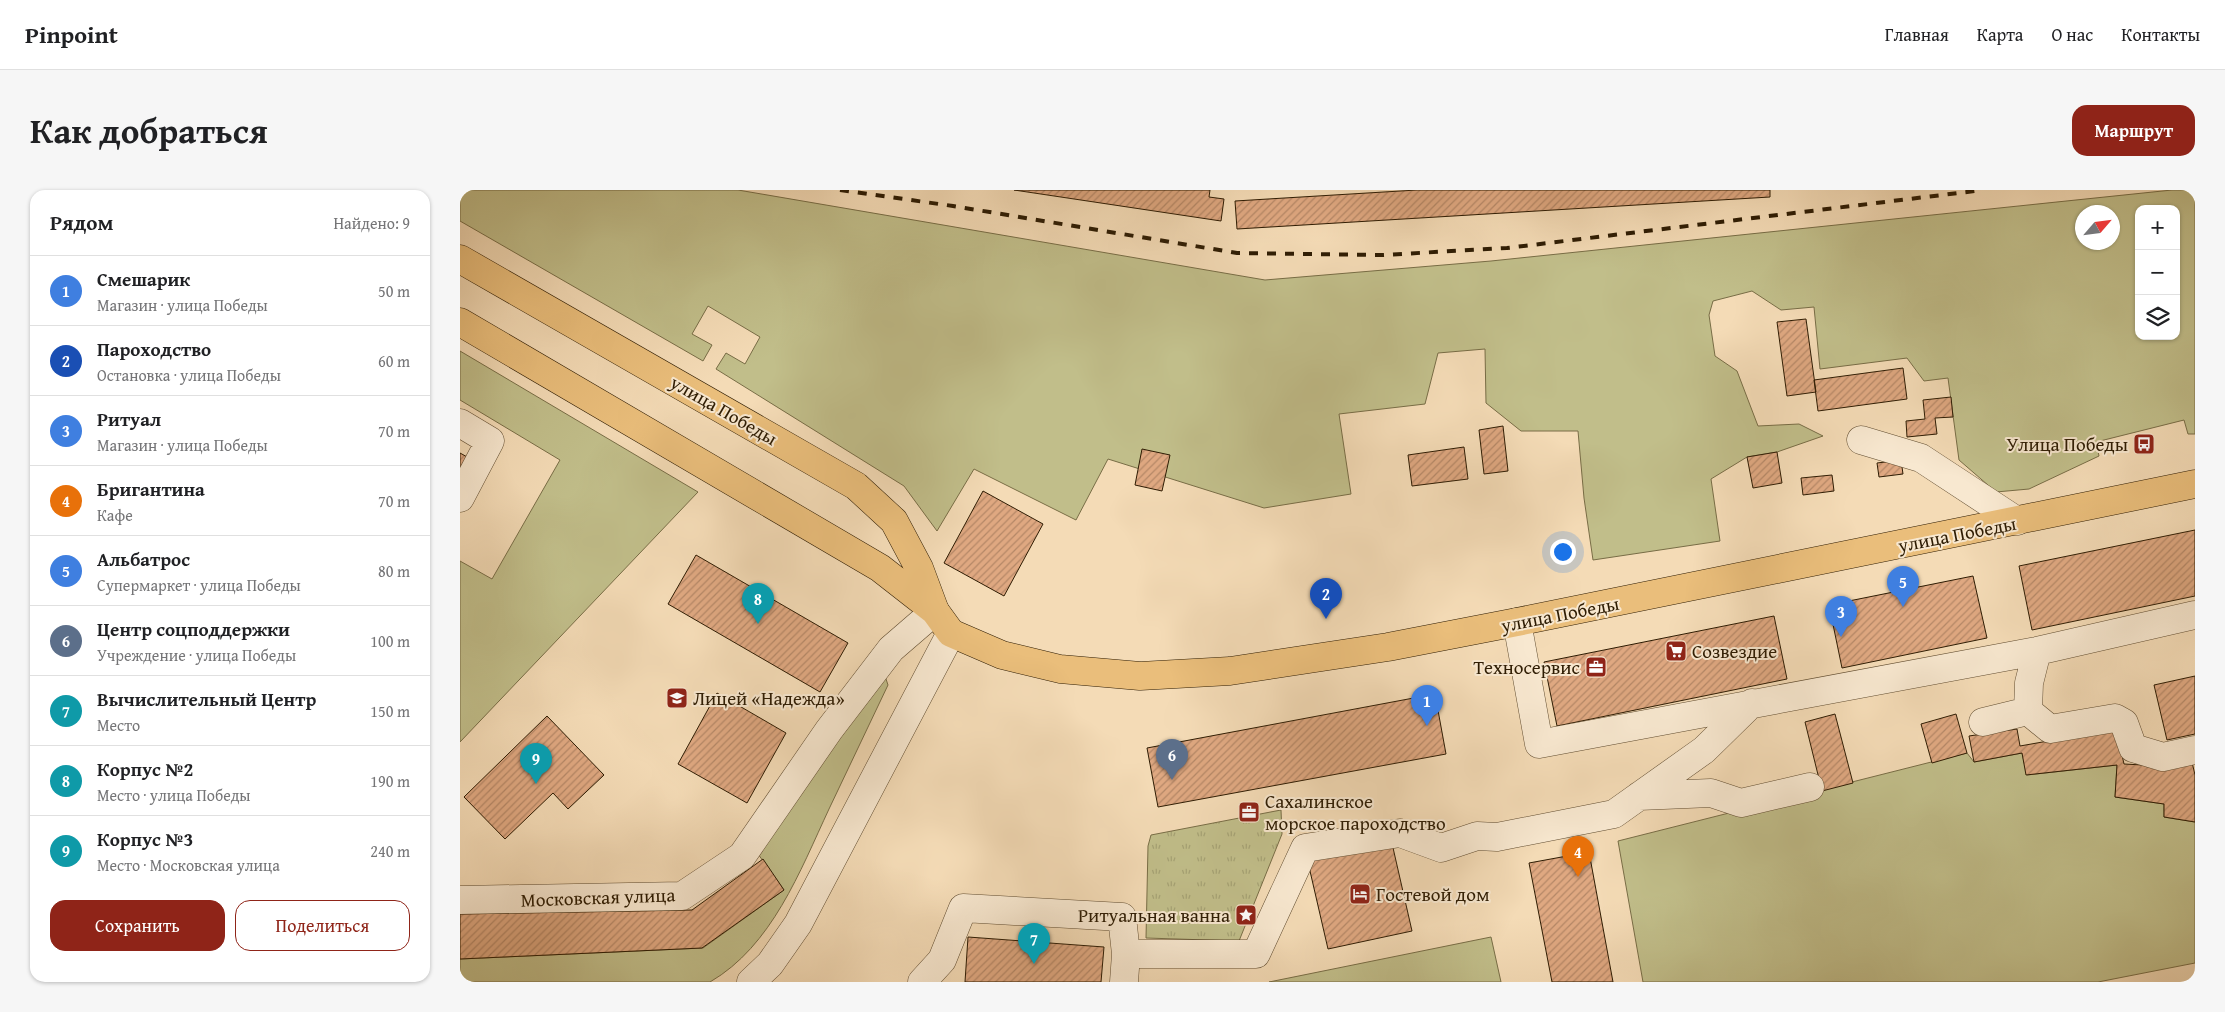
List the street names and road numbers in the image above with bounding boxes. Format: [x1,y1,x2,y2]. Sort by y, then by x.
street label: улица Победы [664,367,783,452]
street label: улица Победы [1895,509,2018,559]
street label: улица Победы [1498,589,1621,639]
street label: Московская улица [520,880,676,914]

